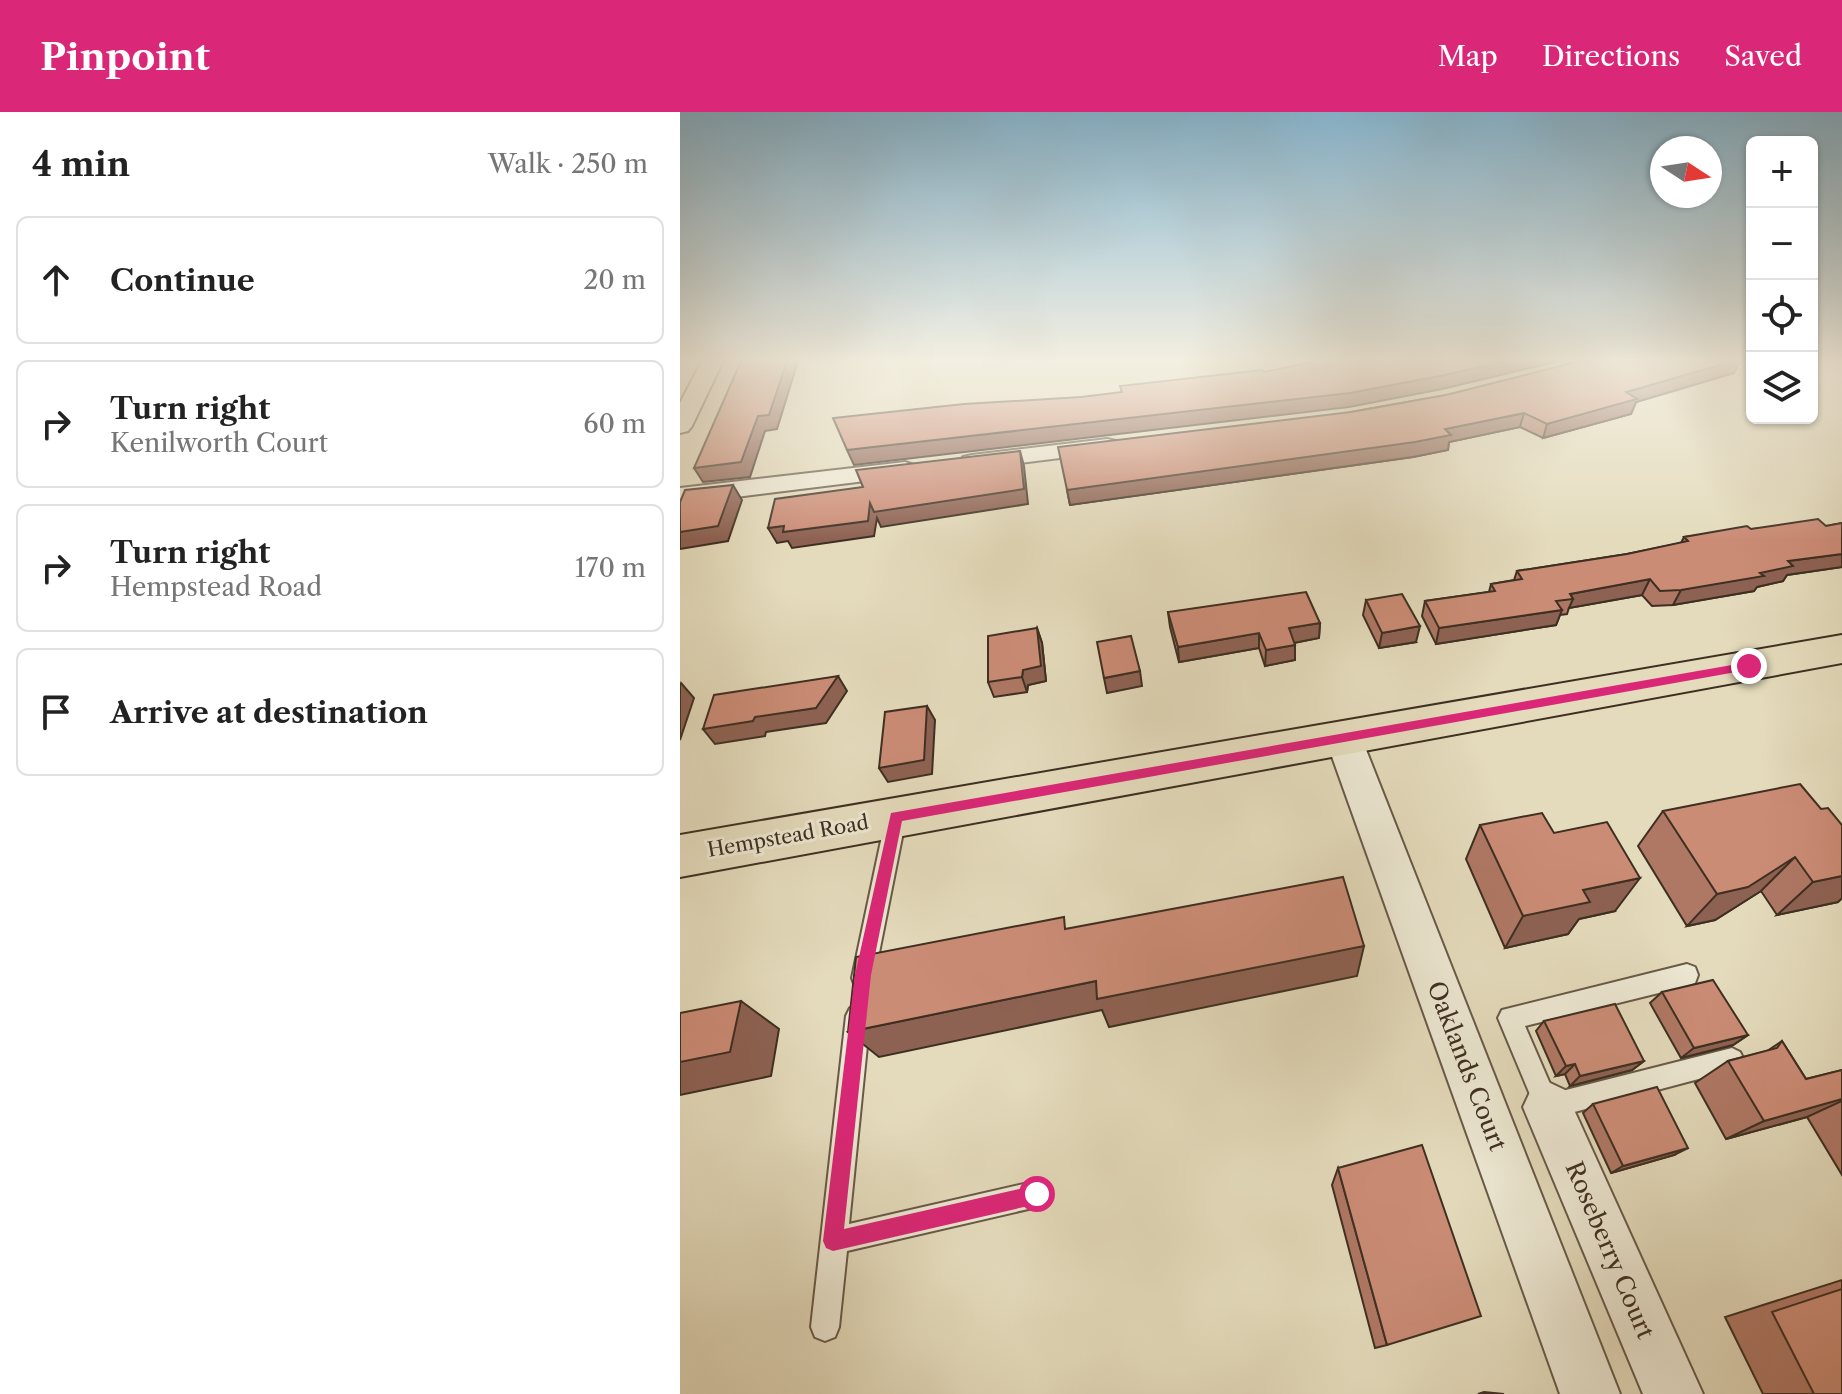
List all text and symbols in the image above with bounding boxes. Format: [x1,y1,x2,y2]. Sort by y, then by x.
text: Pinpoint [40,33,210,80]
text: Map [1438,39,1498,73]
text: Directions [1542,39,1680,73]
text: Saved [1724,39,1802,73]
north arrow [1650,136,1722,208]
map controls [1746,136,1818,424]
button: + [1746,136,1818,208]
text: 4 min [32,143,130,185]
text: Walk · 250 m [488,148,648,180]
button: − [1746,208,1818,280]
icon: ahead [34,258,78,302]
text: Continue [110,262,255,299]
text: 20 m [583,264,646,296]
button: locate [1746,280,1818,352]
button: layers [1746,352,1818,424]
text: Turn right [110,390,270,427]
icon: right [34,402,78,446]
text: 60 m [583,408,646,440]
text: Kenilworth Court [110,427,328,459]
text: Turn right [110,534,270,571]
icon: right [34,546,78,590]
text: 170 m [575,552,646,584]
text: Hempstead Road [110,571,322,603]
route end [1731,648,1767,684]
icon: arrive [34,690,78,734]
text: Arrive at destination [110,694,428,731]
street label: Hempstead Road [706,810,870,862]
street label: Oaklands Court [1421,977,1513,1155]
street label: Roseberry Court [1560,1157,1661,1343]
route start [1019,1176,1055,1212]

